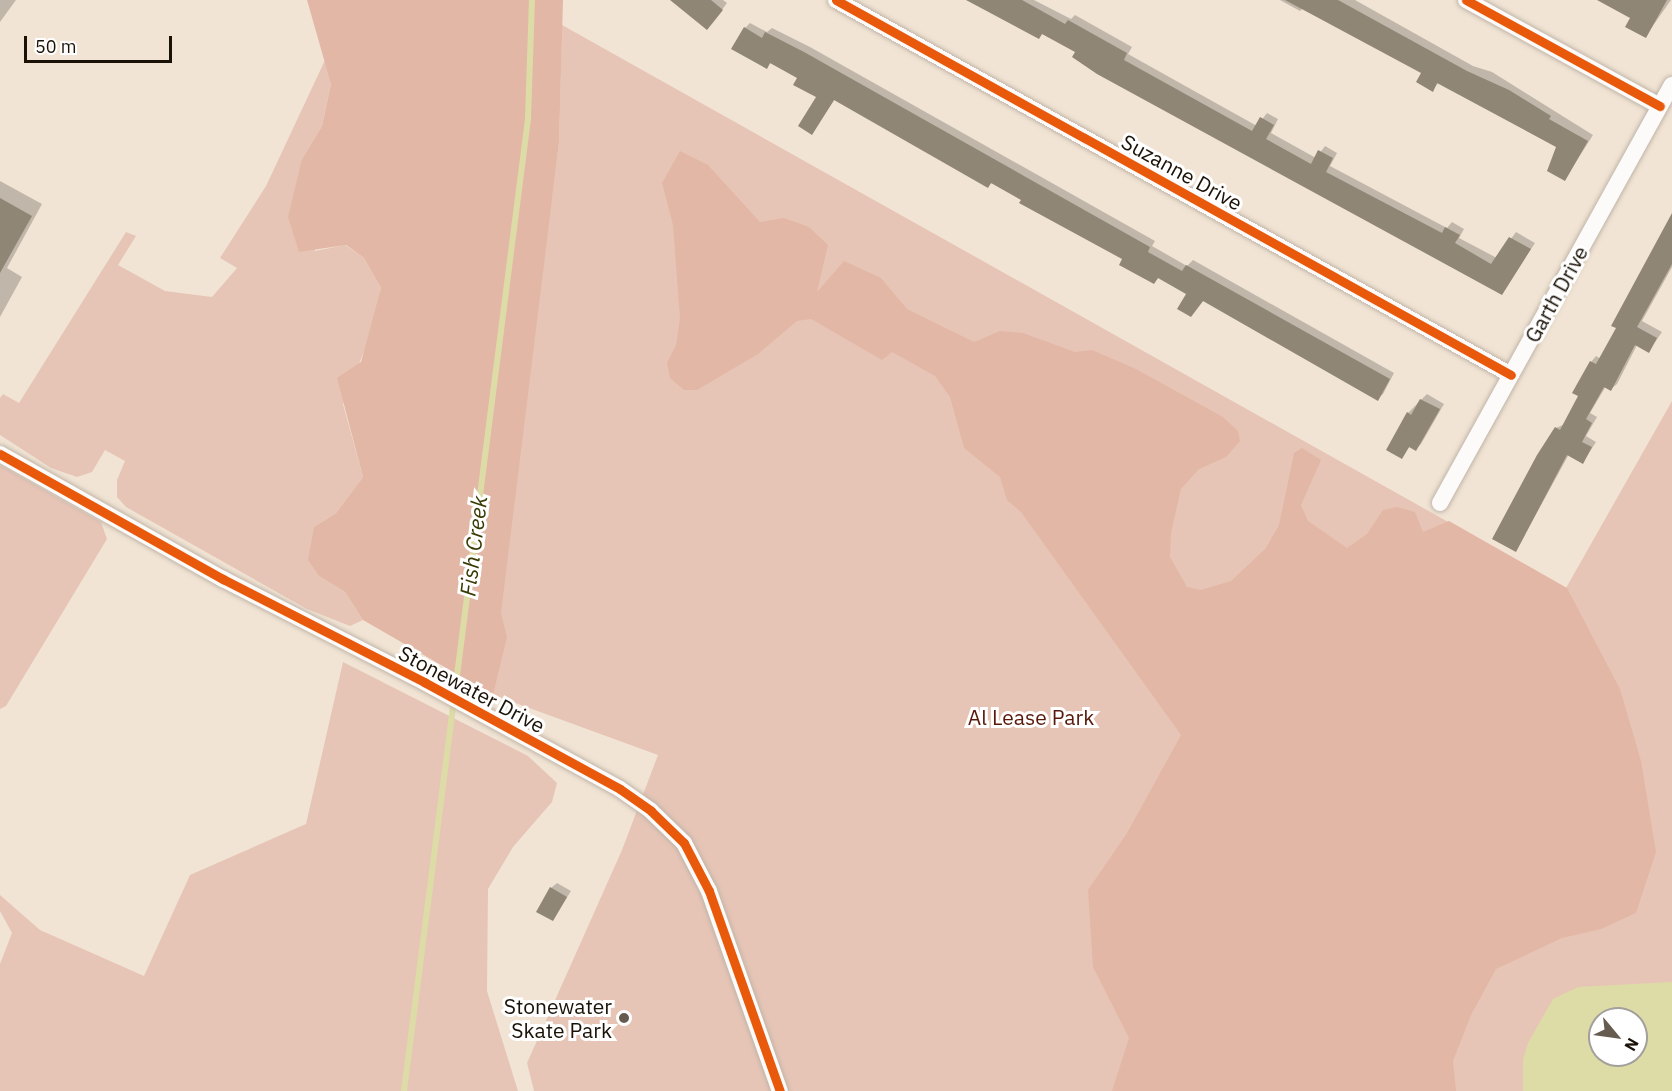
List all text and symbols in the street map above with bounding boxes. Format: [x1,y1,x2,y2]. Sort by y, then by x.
scale bar [27,24,176,62]
text: 50 m [35,35,77,58]
street label: Suzanne Drive [1117,128,1247,216]
street label: Garth Drive [1519,241,1593,347]
water label: Fish Creek [454,494,492,598]
street label: Stonewater Drive [395,640,549,738]
park label: Al Lease Park [968,704,1094,730]
place label: Stonewater Skate Park [504,993,612,1043]
north arrow [1588,1007,1648,1067]
marker: Stonewater Skate Park [617,1011,631,1025]
text: N [1620,1035,1644,1055]

